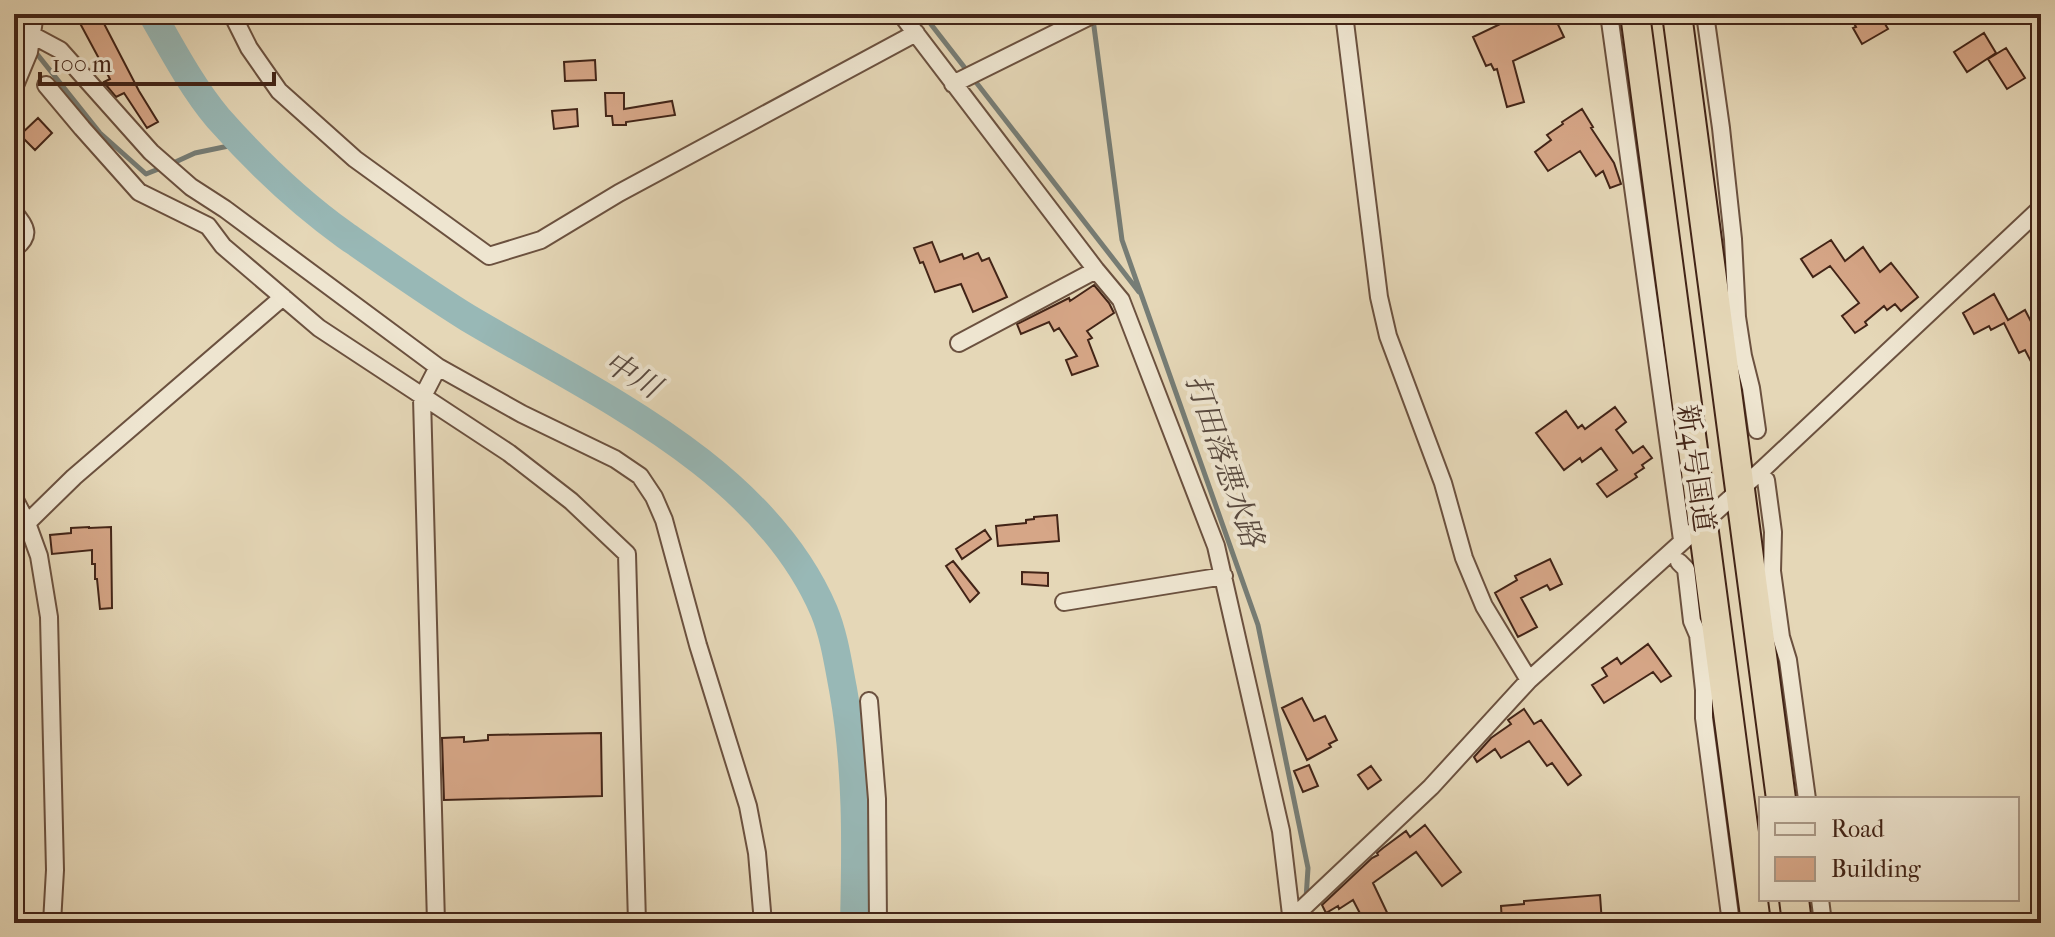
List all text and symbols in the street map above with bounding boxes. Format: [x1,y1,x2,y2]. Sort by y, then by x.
scale bar [40,36,274,86]
text: 100 m [52,50,112,78]
water label: 中川 [597,345,669,407]
water label: 打田落悪水路 [1178,370,1270,554]
street label: 新4号国道 [1671,402,1721,534]
legend [1759,797,2019,901]
text: Road [1831,815,1885,843]
text: Building [1831,855,1922,883]

